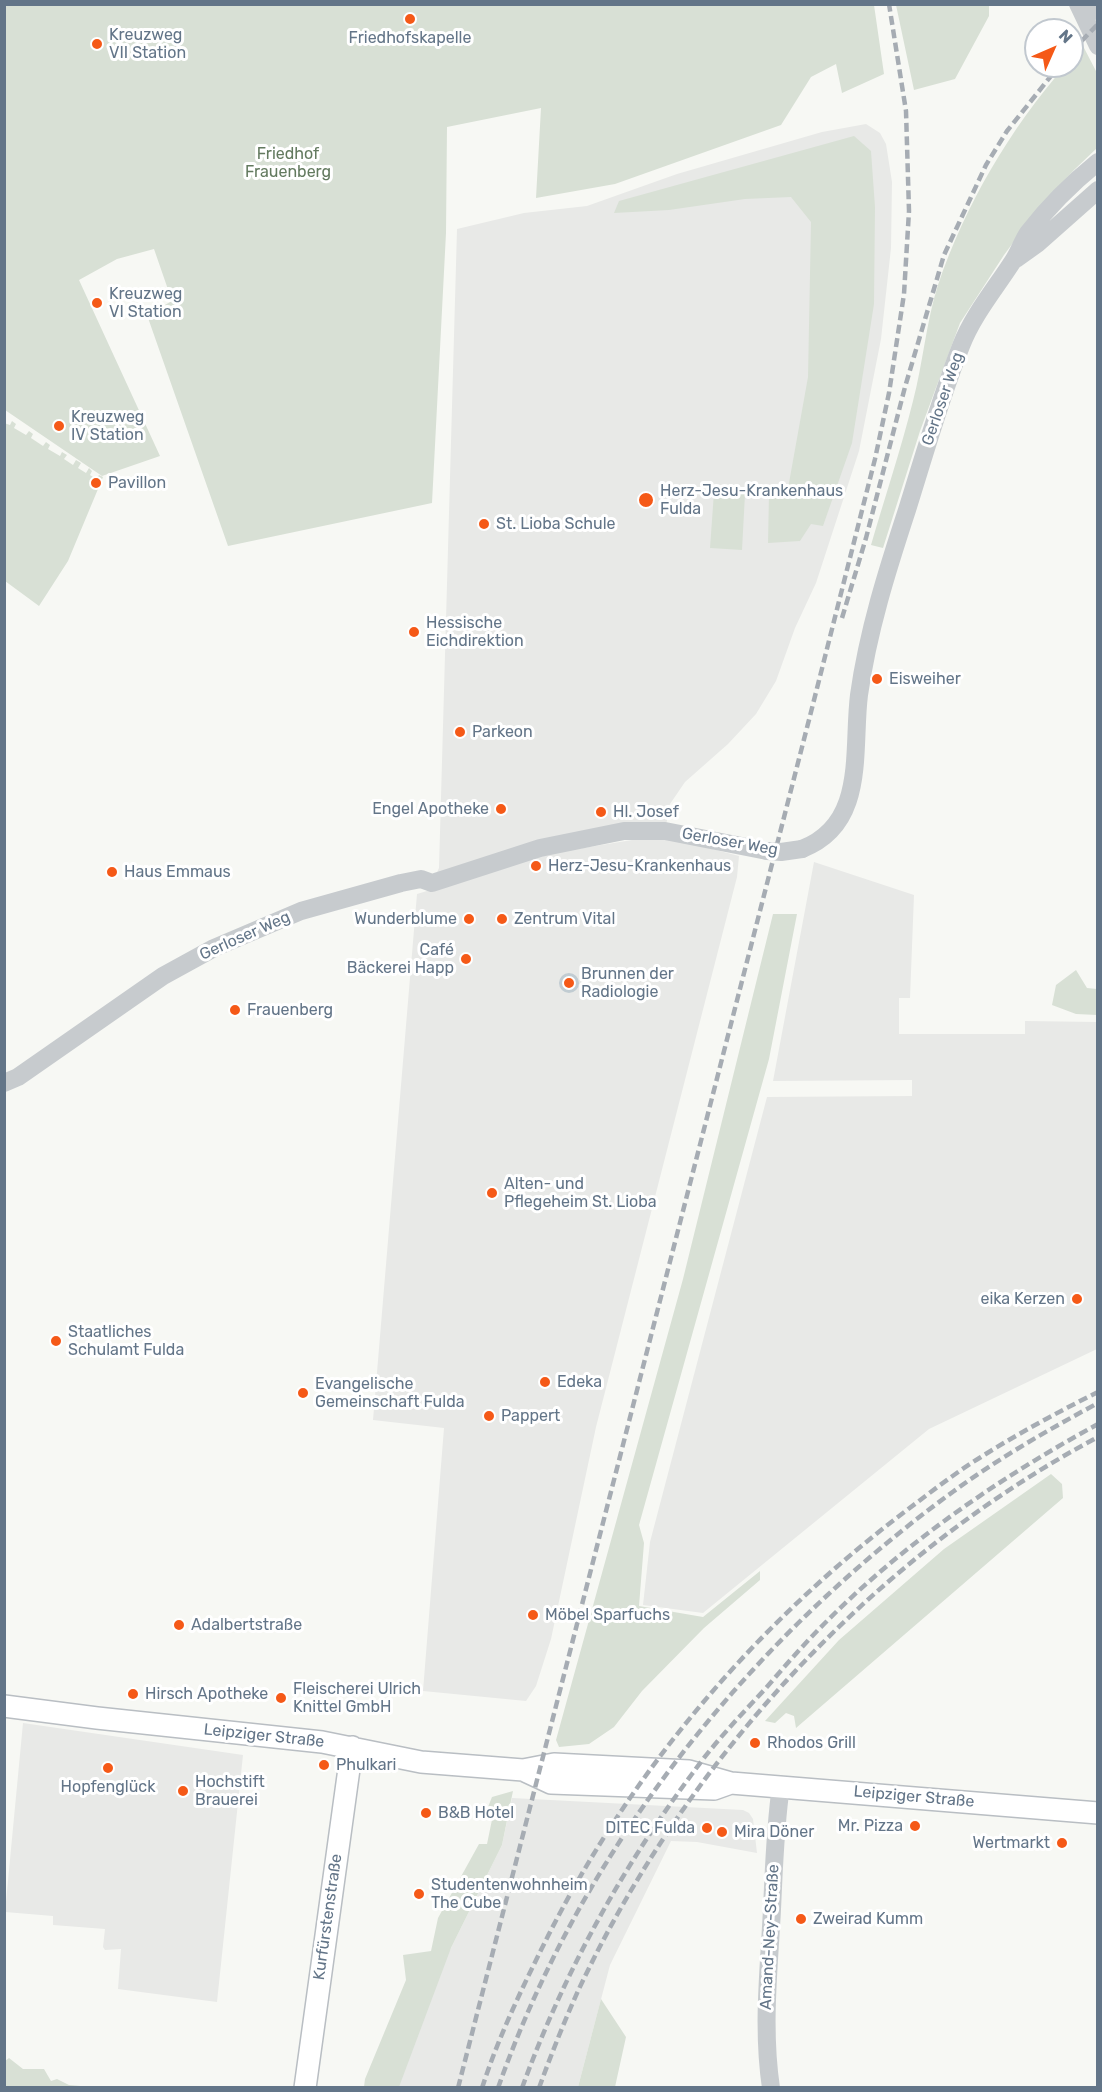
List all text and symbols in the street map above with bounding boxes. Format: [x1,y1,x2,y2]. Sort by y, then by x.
marker: Friedhofskapelle [403,12,417,26]
north arrow [1024,18,1084,78]
place label: Kreuzweg VII Station [109,25,186,63]
text: N [1055,26,1076,47]
place label: Friedhofskapelle [349,28,471,48]
marker: Kreuzweg VII Station [90,37,104,51]
park label: Friedhof Frauenberg [245,144,331,182]
place label: Kreuzweg VI Station [109,284,182,322]
marker: Kreuzweg VI Station [90,296,104,310]
street label: Gerloser Weg [918,350,968,448]
place label: Kreuzweg IV Station [71,407,144,445]
marker: Kreuzweg IV Station [52,419,66,433]
place label: Pavillon [108,473,166,493]
marker: Pavillon [89,476,103,490]
place label: Herz-Jesu-Krankenhaus Fulda [660,481,843,519]
marker: Herz-Jesu-Krankenhaus Fulda [637,491,655,509]
place label: St. Lioba Schule [496,514,616,534]
marker: St. Lioba Schule [477,517,491,531]
place label: Hessische Eichdirektion [426,613,524,651]
marker: Hessische Eichdirektion [407,625,421,639]
place label: Eisweiher [889,669,961,689]
marker: Eisweiher [870,672,884,686]
place label: Parkeon [472,722,533,742]
marker: Parkeon [453,725,467,739]
place label: Engel Apotheke [372,799,489,819]
marker: Engel Apotheke [494,802,508,816]
place label: Hl. Josef [613,802,679,822]
marker: Hl. Josef [594,805,608,819]
street label: Gerloser Weg [681,824,779,860]
place label: Herz-Jesu-Krankenhaus [548,856,731,876]
marker: Herz-Jesu-Krankenhaus [529,859,543,873]
place label: Haus Emmaus [124,862,231,882]
marker: Haus Emmaus [105,865,119,879]
street label: Gerloser Weg [197,907,293,965]
place label: Wunderblume [354,909,457,929]
place label: Zentrum Vital [514,909,615,929]
marker: Wunderblume [462,912,476,926]
marker: Zentrum Vital [495,912,509,926]
place label: Café Bäckerei Happ [347,940,454,978]
marker: Café Bäckerei Happ [459,952,473,966]
place label: Brunnen der Radiologie [581,964,674,1002]
marker: Brunnen der Radiologie [562,976,576,990]
place label: Frauenberg [247,1000,333,1020]
marker: Frauenberg [228,1003,242,1017]
place label: Alten- und Pflegeheim St. Lioba [504,1174,657,1212]
marker: Alten- und Pflegeheim St. Lioba [485,1186,499,1200]
place label: eika Kerzen [980,1289,1065,1309]
marker: eika Kerzen [1070,1292,1084,1306]
place label: Staatliches Schulamt Fulda [68,1322,184,1360]
marker: Staatliches Schulamt Fulda [49,1334,63,1348]
place label: Edeka [557,1372,602,1392]
place label: Evangelische Gemeinschaft Fulda [315,1374,464,1412]
marker: Edeka [538,1375,552,1389]
marker: Evangelische Gemeinschaft Fulda [296,1386,310,1400]
place label: Pappert [501,1406,560,1426]
marker: Pappert [482,1409,496,1423]
place label: Möbel Sparfuchs [545,1605,670,1625]
marker: Möbel Sparfuchs [526,1608,540,1622]
place label: Adalbertstraße [191,1615,302,1635]
marker: Adalbertstraße [172,1618,186,1632]
place label: Fleischerei Ulrich Knittel GmbH [293,1679,421,1717]
place label: Hirsch Apotheke [145,1684,268,1704]
marker: Hirsch Apotheke [126,1687,140,1701]
marker: Fleischerei Ulrich Knittel GmbH [274,1691,288,1705]
street label: Leipziger Straße [203,1720,325,1752]
place label: Rhodos Grill [767,1733,856,1753]
marker: Rhodos Grill [748,1736,762,1750]
place label: Phulkari [336,1755,396,1775]
marker: Phulkari [317,1758,331,1772]
marker: Hopfenglück [101,1761,115,1775]
place label: Hochstift Brauerei [195,1772,265,1810]
place label: Hopfenglück [61,1777,155,1797]
street label: Leipziger Straße [853,1782,975,1812]
marker: Hochstift Brauerei [176,1784,190,1798]
place label: B&B Hotel [438,1803,514,1823]
marker: B&B Hotel [419,1806,433,1820]
place label: Mr. Pizza [838,1816,903,1836]
place label: DITEC Fulda [605,1818,695,1838]
marker: Mr. Pizza [908,1819,922,1833]
marker: DITEC Fulda [700,1821,714,1835]
place label: Mira Döner [734,1822,814,1842]
marker: Mira Döner [715,1825,729,1839]
place label: Wertmarkt [973,1833,1050,1853]
marker: Wertmarkt [1055,1836,1069,1850]
street label: Kurfürstenstraße [310,1853,346,1981]
street label: Amand-Ney-Straße [757,1864,783,2010]
place label: Studentenwohnheim The Cube [431,1875,588,1913]
marker: Studentenwohnheim The Cube [412,1887,426,1901]
place label: Zweirad Kumm [813,1909,923,1929]
marker: Zweirad Kumm [794,1912,808,1926]

